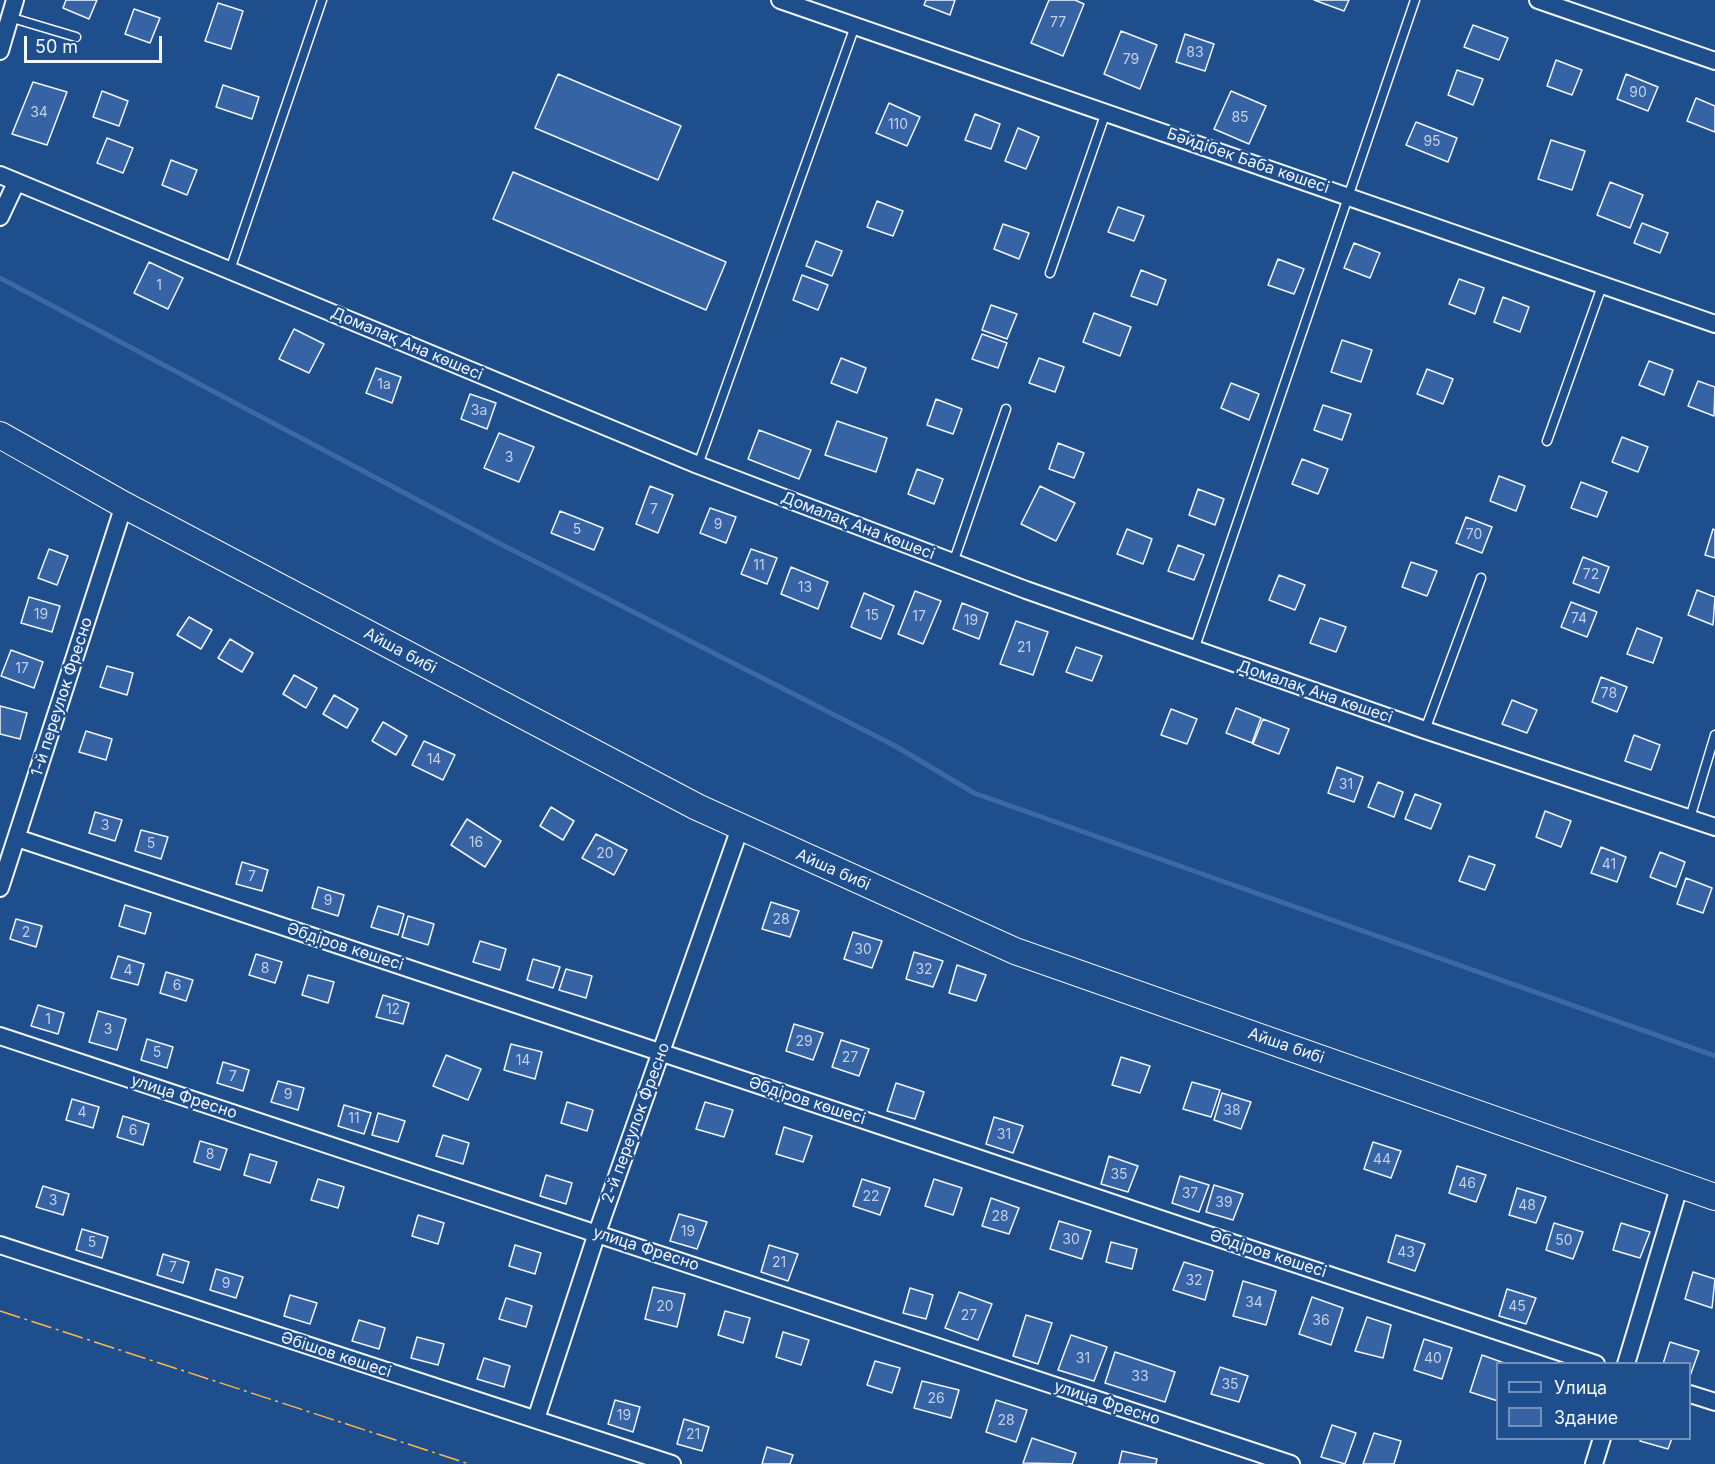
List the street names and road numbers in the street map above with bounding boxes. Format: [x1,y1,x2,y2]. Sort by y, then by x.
street label: Бәйдібек Баба көшесі [1164,124,1332,198]
street label: Домалақ Ана көшесі [328,303,486,385]
street label: Домалақ Ана көшесі [778,488,938,564]
street label: 1-й переулок Фресно [27,615,97,779]
street label: Айша бибі [360,624,440,678]
street label: Домалақ Ана көшесі [1235,656,1395,728]
street label: Айша бибі [793,845,873,895]
street label: Әбдіров көшесі [284,919,406,975]
street label: Айша бибі [1245,1024,1327,1068]
street label: 2-й переулок Фресно [598,1040,674,1206]
street label: улица Фресно [128,1071,240,1123]
street label: Әбдіров көшесі [746,1073,868,1129]
street label: улица Фресно [590,1223,702,1275]
street label: Әбдіров көшесі [1207,1226,1329,1282]
street label: Әбішов көшесі [278,1328,394,1382]
street label: улица Фресно [1051,1377,1163,1429]

